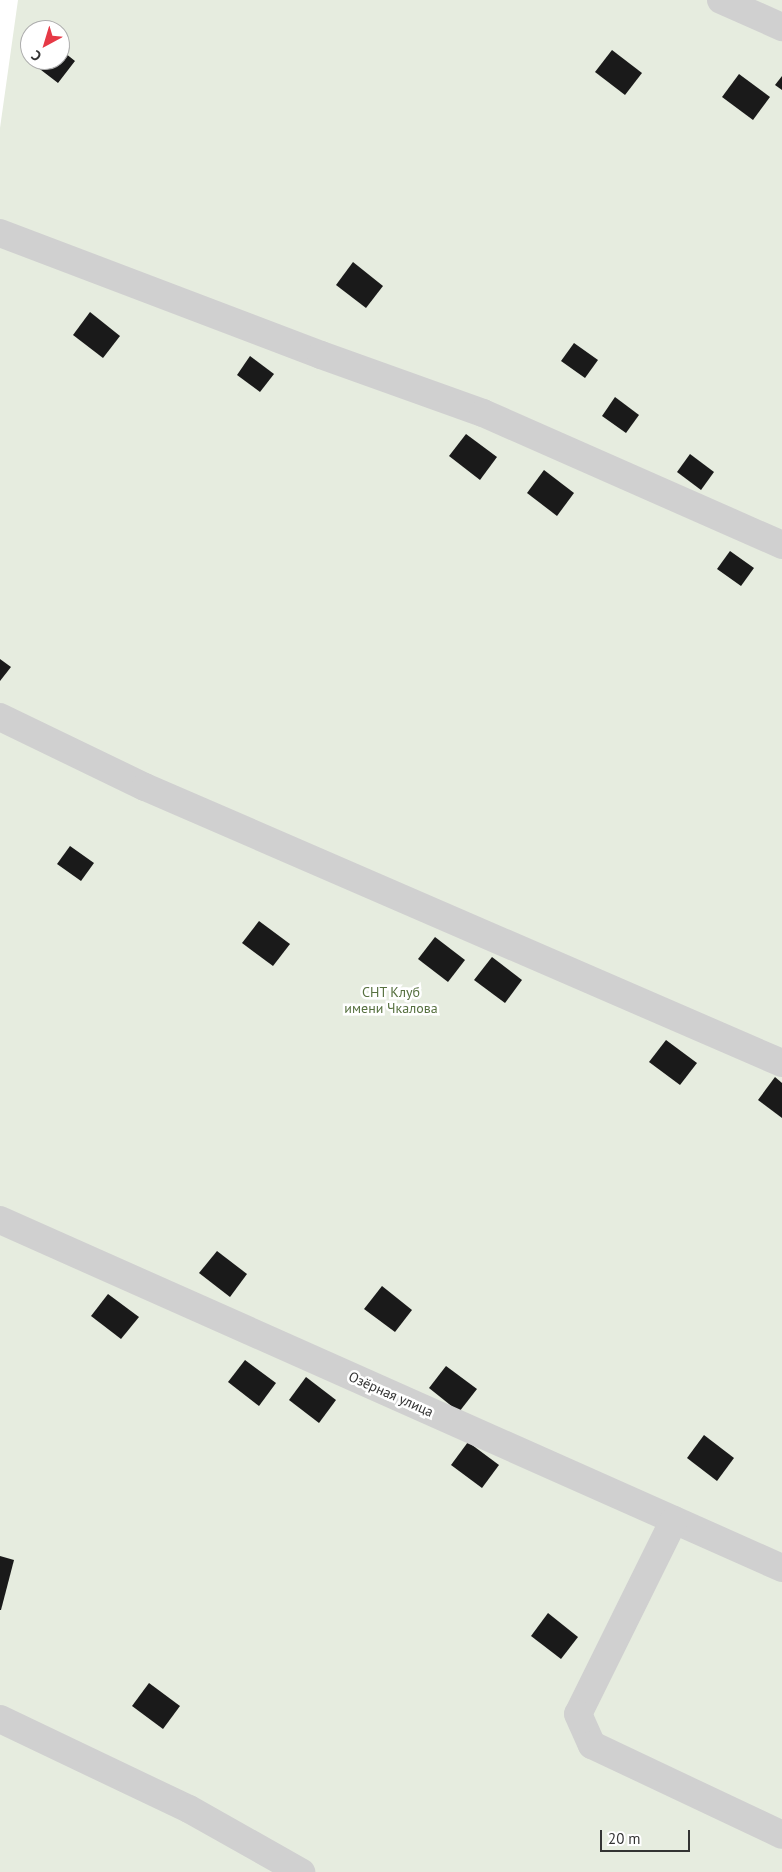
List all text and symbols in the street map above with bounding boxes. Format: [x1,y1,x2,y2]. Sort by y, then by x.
north arrow [20,20,70,70]
text: С [27,46,45,65]
park label: СНТ Клуб имени Чкалова [344,984,438,1016]
street label: Озёрная улица [346,1368,436,1420]
scale bar [602,1820,692,1852]
text: 20 m [608,1829,641,1848]

